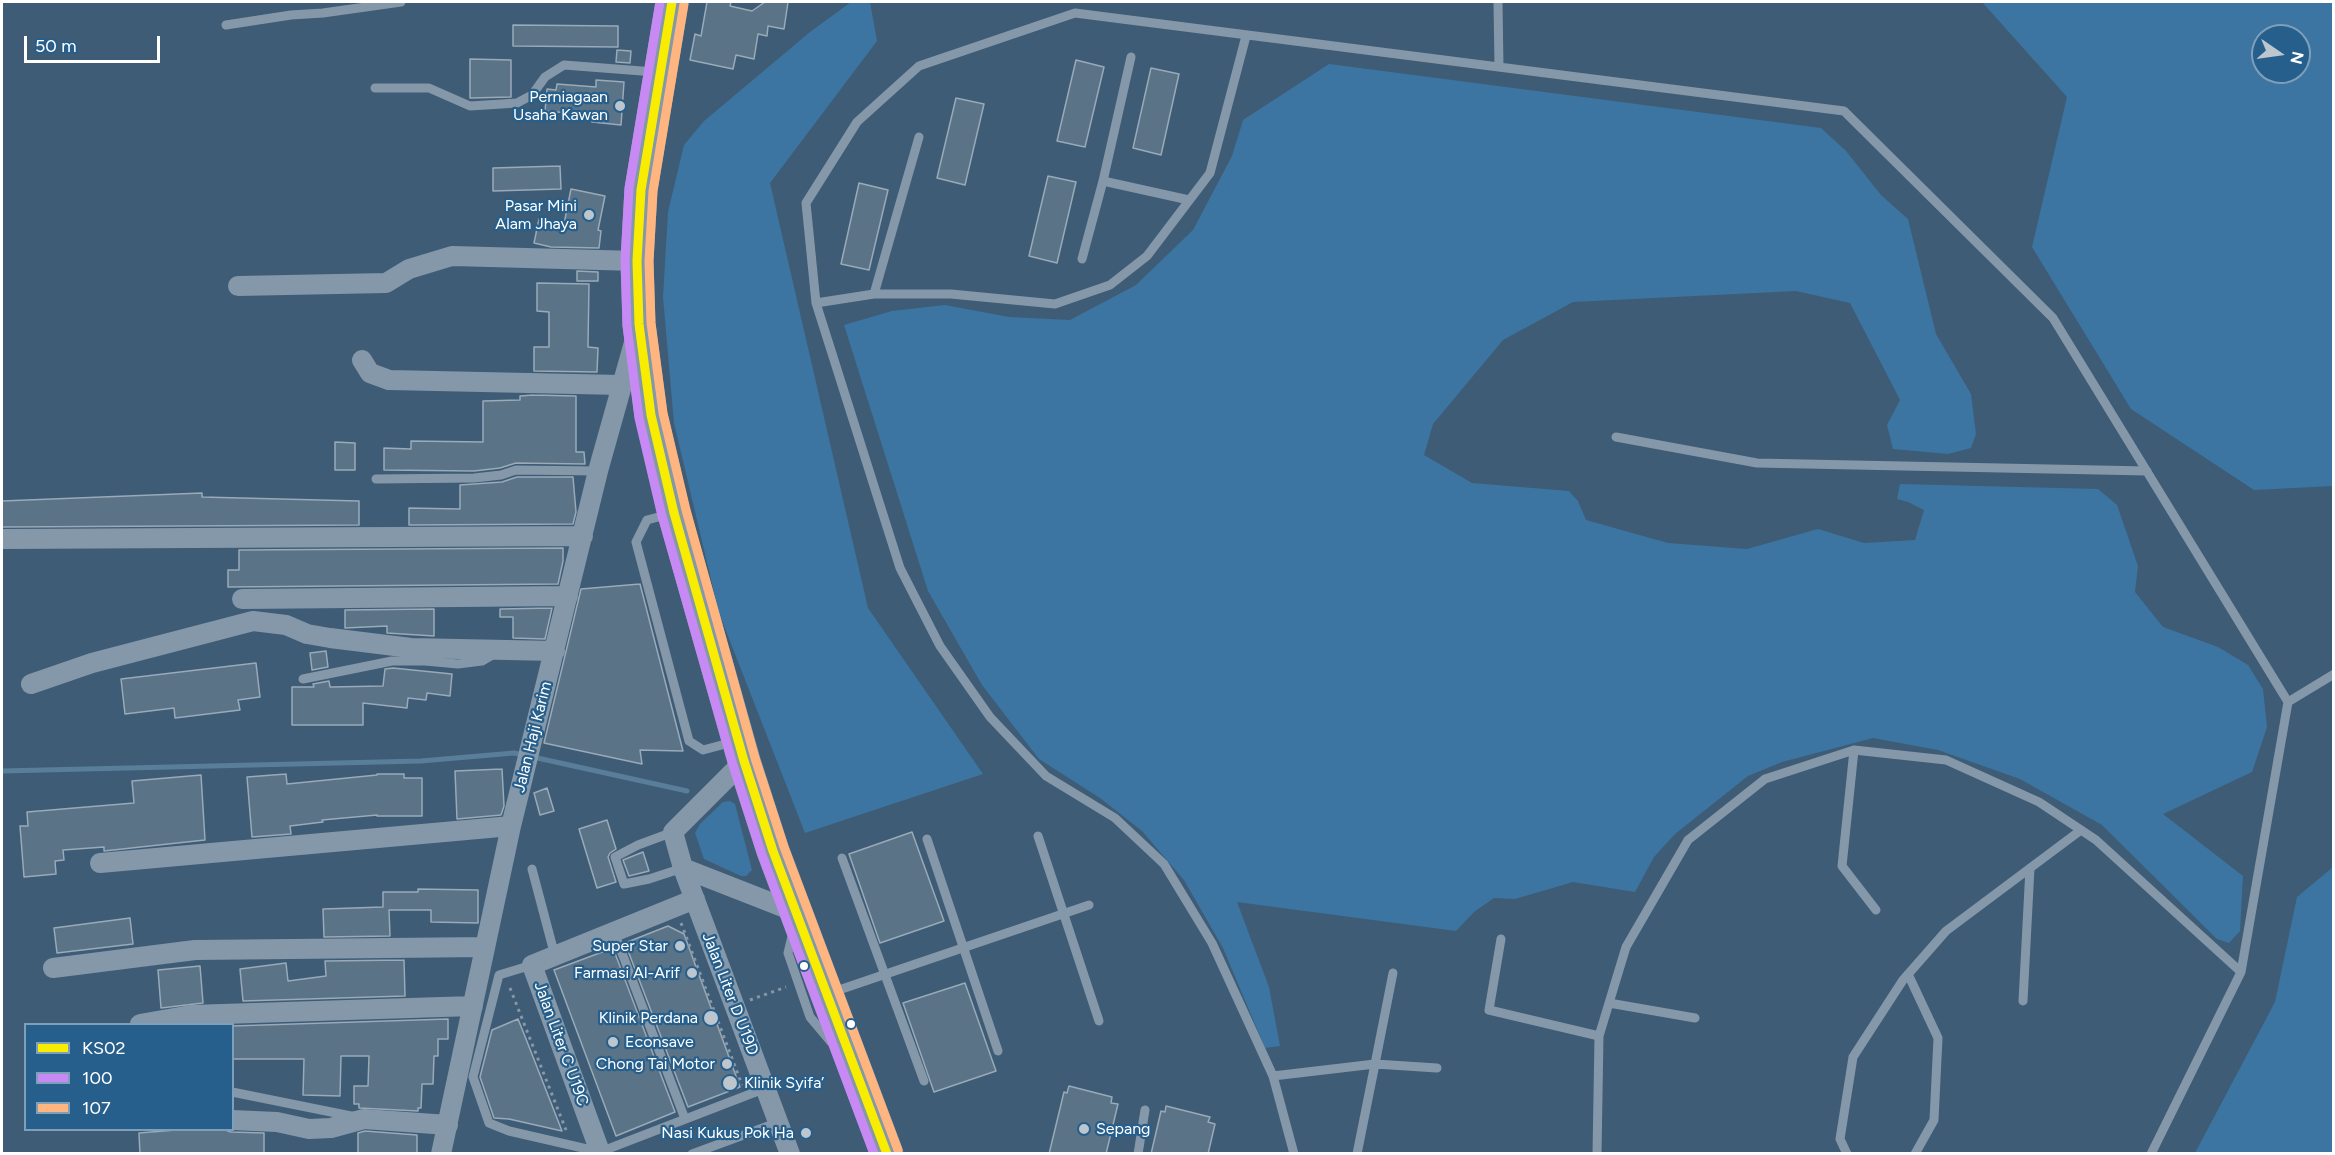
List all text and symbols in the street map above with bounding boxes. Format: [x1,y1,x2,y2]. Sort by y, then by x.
scale bar [27,24,164,62]
north arrow [2251,24,2311,84]
text: 50 m [35,35,77,57]
text: N [2286,50,2308,66]
place label: Perniagaan Usaha Kawan [513,87,608,125]
marker: Perniagaan Usaha Kawan [613,99,627,113]
place label: Pasar Mini Alam Jhaya [495,196,577,234]
marker: Pasar Mini Alam Jhaya [582,208,596,222]
street label: Jalan Haji Karim [510,680,556,794]
street label: Jalan Liter D U19D [698,930,762,1058]
place label: Super Star [592,936,668,956]
marker: Super Star [673,939,687,953]
unlabelled marker [798,960,810,972]
place label: Farmasi Al-Arif [574,963,680,983]
marker: Farmasi Al-Arif [685,966,699,980]
street label: Jalan Liter C U19C [530,979,592,1109]
place label: Klinik Perdana [599,1008,698,1028]
marker: Klinik Perdana [702,1009,720,1027]
unlabelled marker [845,1018,857,1030]
legend [24,1023,234,1131]
place label: Econsave [625,1032,694,1052]
marker: Econsave [606,1035,620,1049]
text: KS02 [82,1037,126,1059]
place label: Chong Tai Motor [596,1054,715,1074]
marker: Chong Tai Motor [720,1057,734,1071]
text: 100 [82,1067,113,1089]
place label: Klinik Syifa’ [744,1073,824,1093]
marker: Klinik Syifa’ [721,1074,739,1092]
text: 107 [82,1097,111,1119]
place label: Sepang [1096,1119,1150,1139]
marker: Sepang [1077,1122,1091,1136]
place label: Nasi Kukus Pok Ha [661,1123,794,1143]
marker: Nasi Kukus Pok Ha [799,1126,813,1140]

